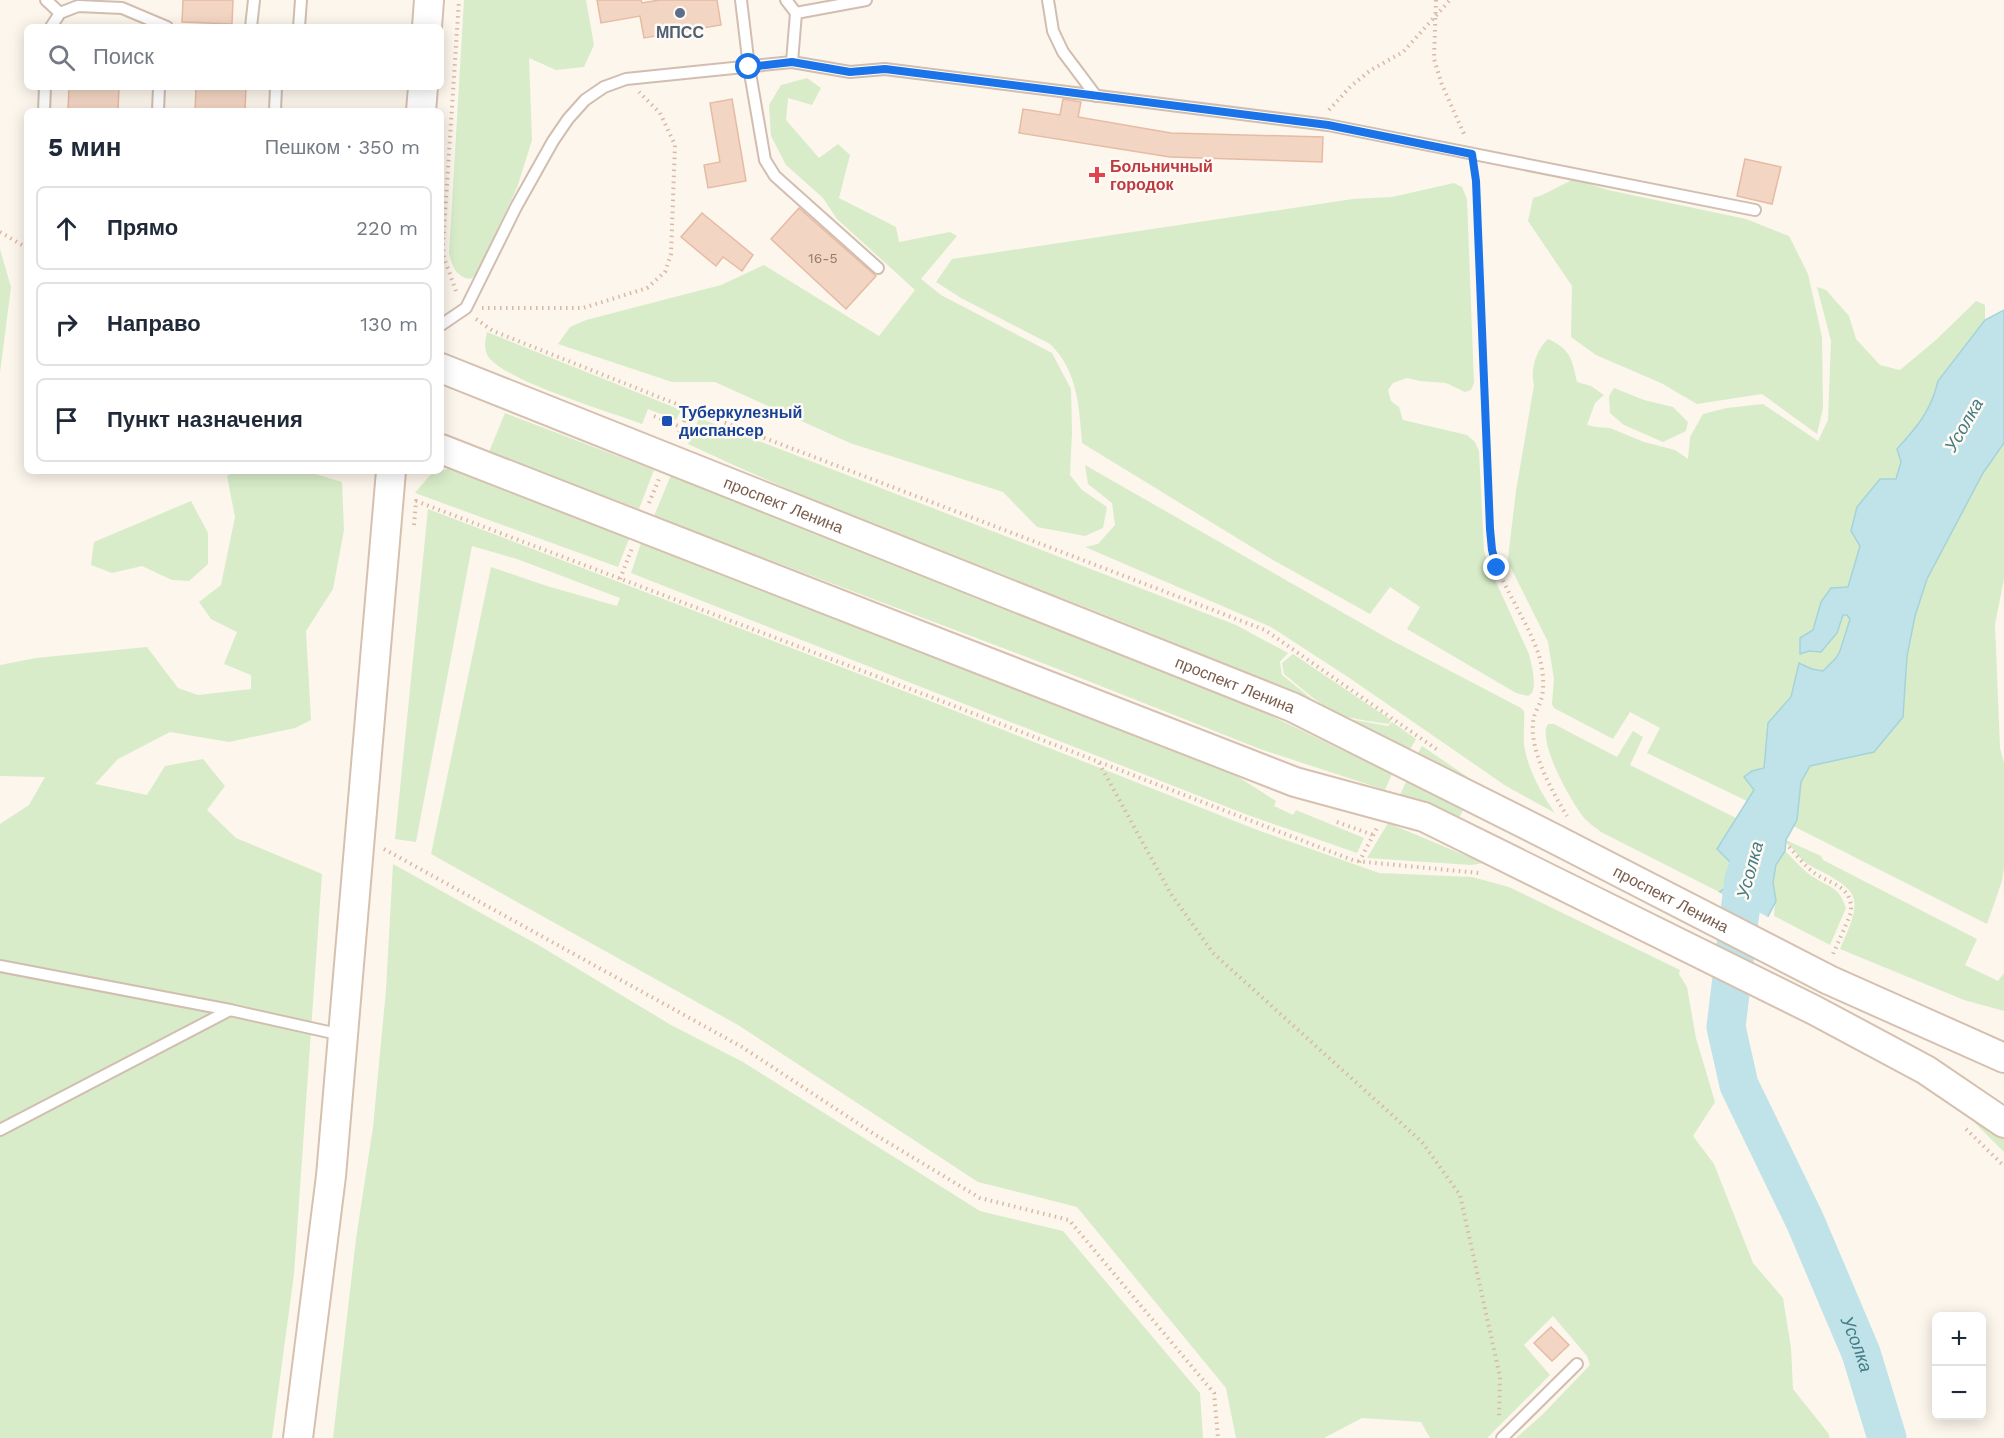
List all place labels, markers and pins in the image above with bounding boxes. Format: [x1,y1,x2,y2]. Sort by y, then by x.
marker: МПСС [673,6,687,20]
place label: МПСС [656,23,704,42]
place label: Больничный городок [1110,157,1213,194]
marker: Больничный городок [1088,166,1106,184]
place label: Туберкулезный диспансер [679,403,802,440]
marker: Туберкулезный диспансер [660,414,674,428]

